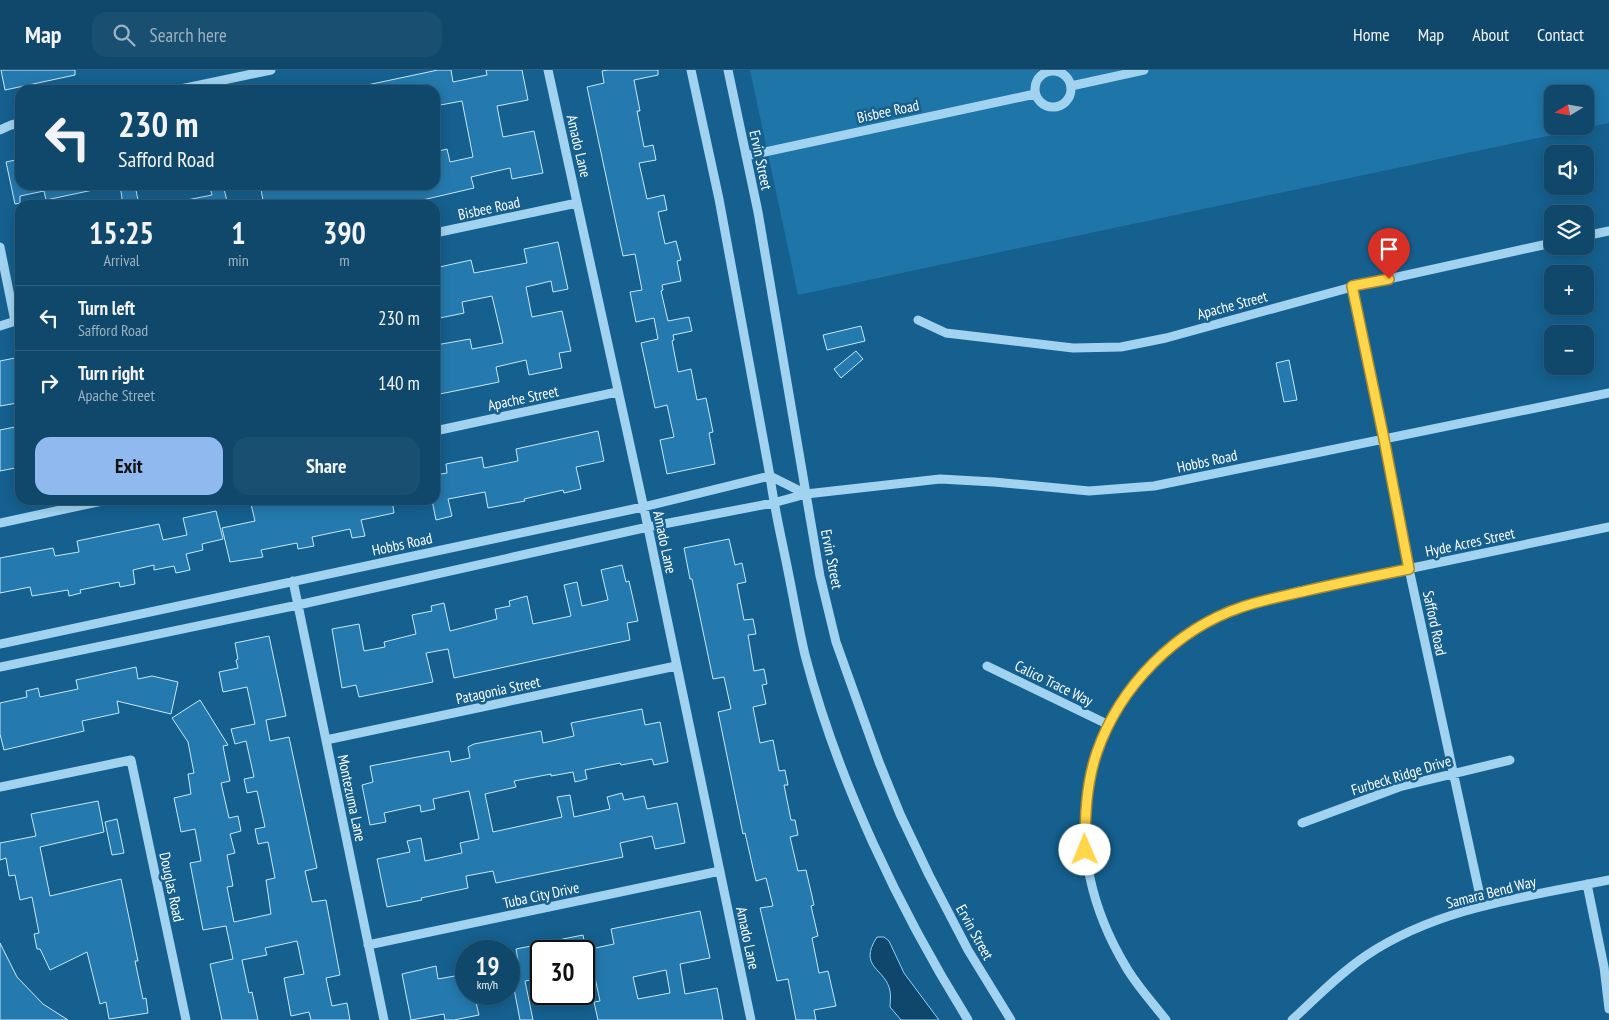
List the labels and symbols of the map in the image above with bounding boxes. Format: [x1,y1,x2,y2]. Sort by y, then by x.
north arrow [1544,85,1594,135]
street label: Bisbee Road [855,95,921,127]
street label: Amado Lane [563,113,595,179]
street label: Ervin Street [745,128,777,192]
street label: Bisbee Road [456,192,522,224]
pin [1368,228,1410,279]
street label: Apache Street [1195,287,1269,323]
street label: Apache Street [486,381,560,415]
street label: Hobbs Road [1175,445,1239,477]
street label: Amado Lane [649,509,681,575]
street label: Hyde Acres Street [1424,523,1516,561]
street label: Hobbs Road [370,528,434,560]
street label: Ervin Street [817,528,847,590]
street label: Safford Road [1419,589,1451,657]
street label: Calico Trace Way [1012,656,1097,710]
street label: Patagonia Street [454,672,542,708]
street label: Furbeck Ridge Drive [1349,751,1453,799]
street label: Montezuma Lane [334,753,370,843]
position arrow [1058,823,1110,875]
street label: Douglas Road [155,850,189,924]
street label: Samara Bend Way [1444,872,1538,912]
street label: Tuba City Drive [501,878,581,912]
street label: Ervin Street [952,901,998,963]
street label: Amado Lane [732,905,764,971]
speed limit sign: 30 [530,940,595,1005]

